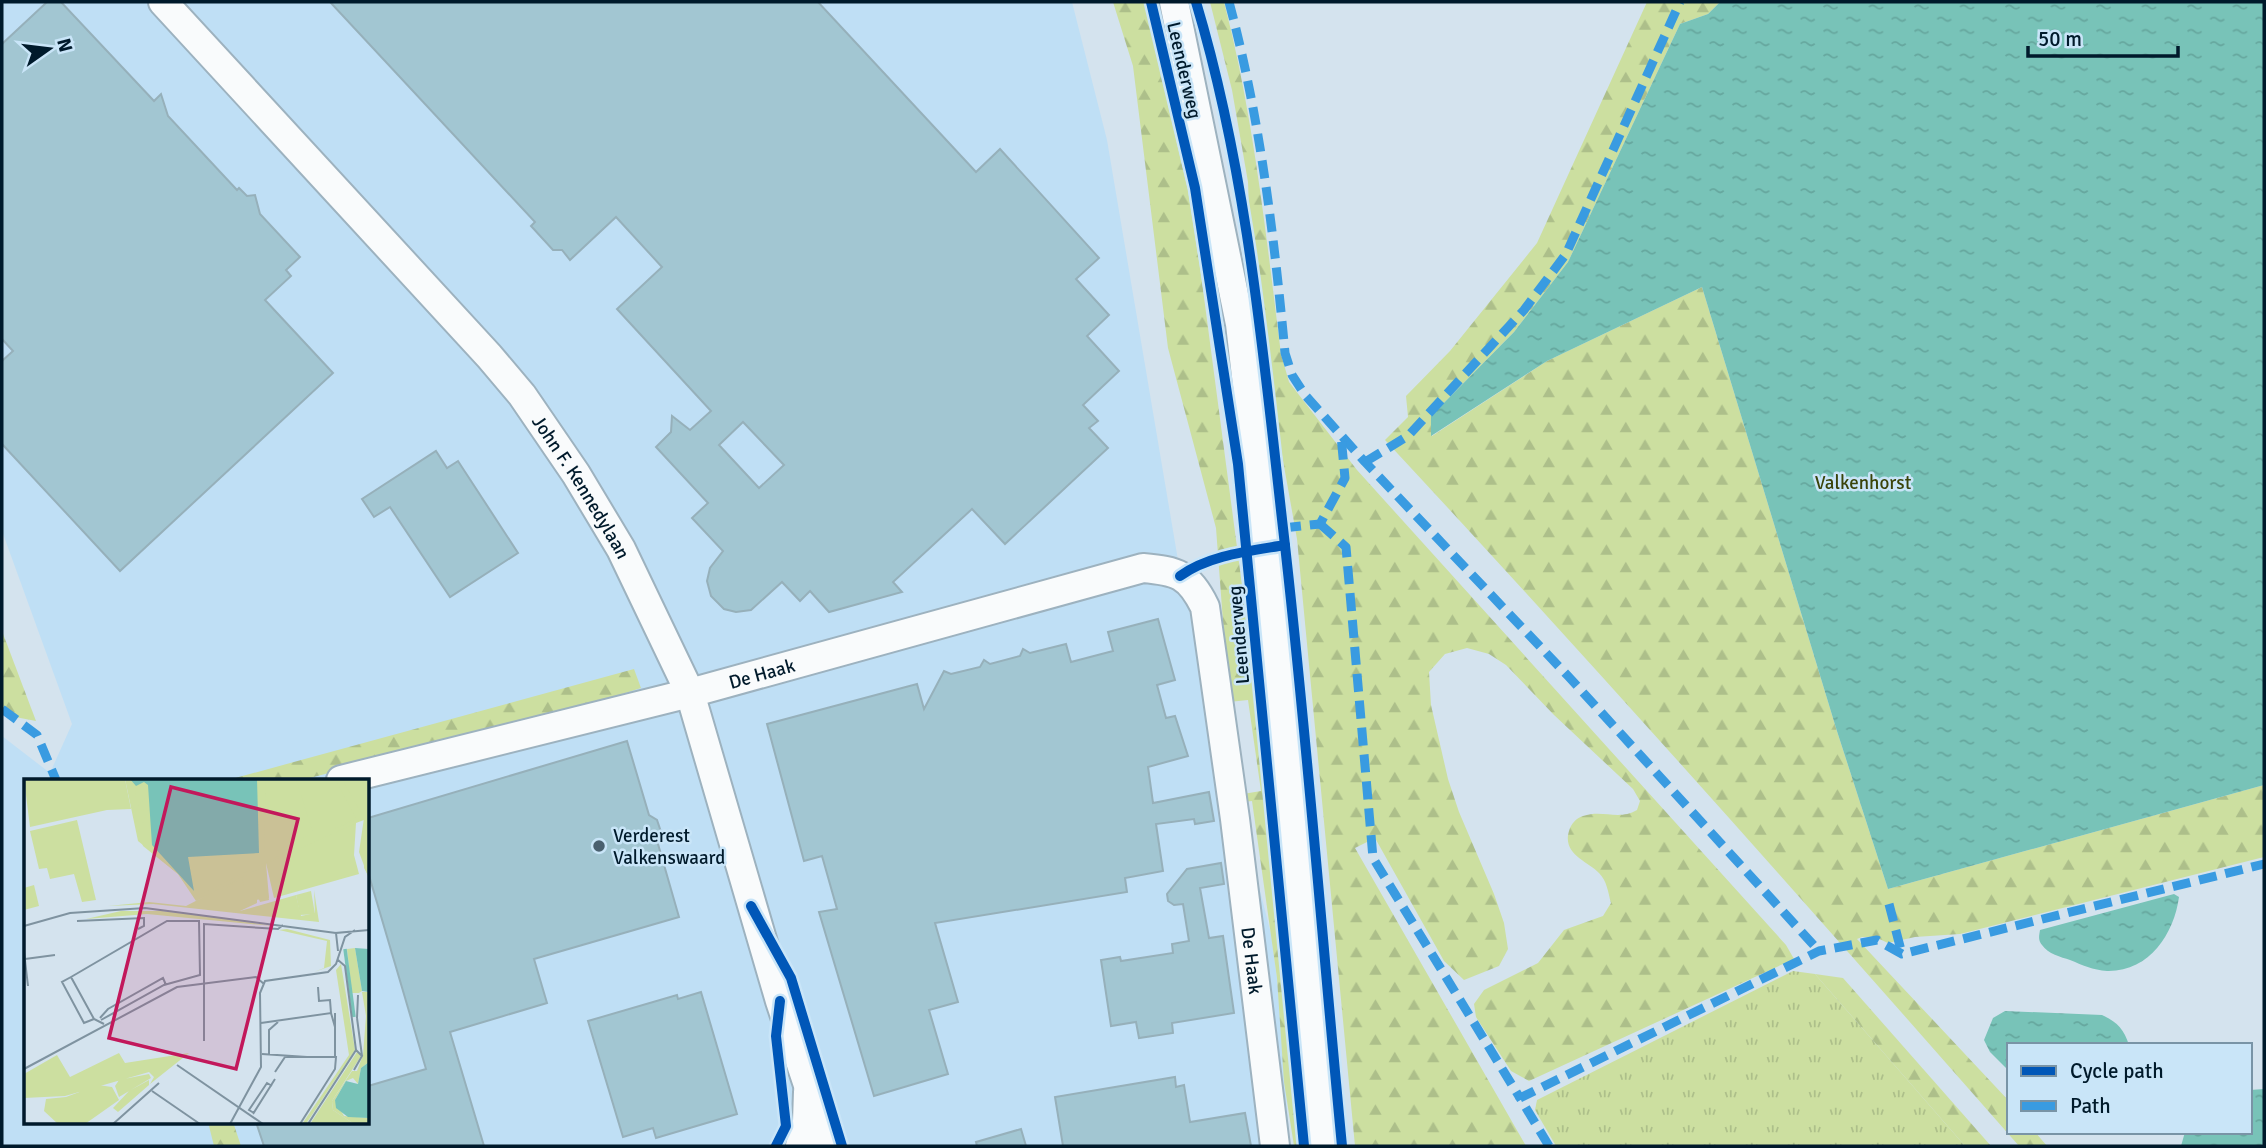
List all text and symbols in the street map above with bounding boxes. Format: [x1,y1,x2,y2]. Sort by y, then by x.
north arrow [14,14,84,84]
scale bar [2028,14,2178,58]
street label: Leenderweg [1161,19,1207,121]
text: 50 m [2038,26,2082,52]
text: N [51,36,78,54]
street label: John F. Kennedylaan [526,411,635,563]
park label: Valkenhorst [1815,471,1912,495]
street label: Leenderweg [1223,585,1255,685]
street label: De Haak [726,654,798,695]
inset map [24,779,369,1124]
place label: Verderest Valkenswaard [613,824,725,870]
marker: Verderest Valkenswaard [591,838,607,854]
street label: De Haak [1235,926,1267,996]
legend [2007,1043,2252,1134]
text: Cycle path [2070,1058,2164,1084]
text: Path [2070,1093,2111,1119]

